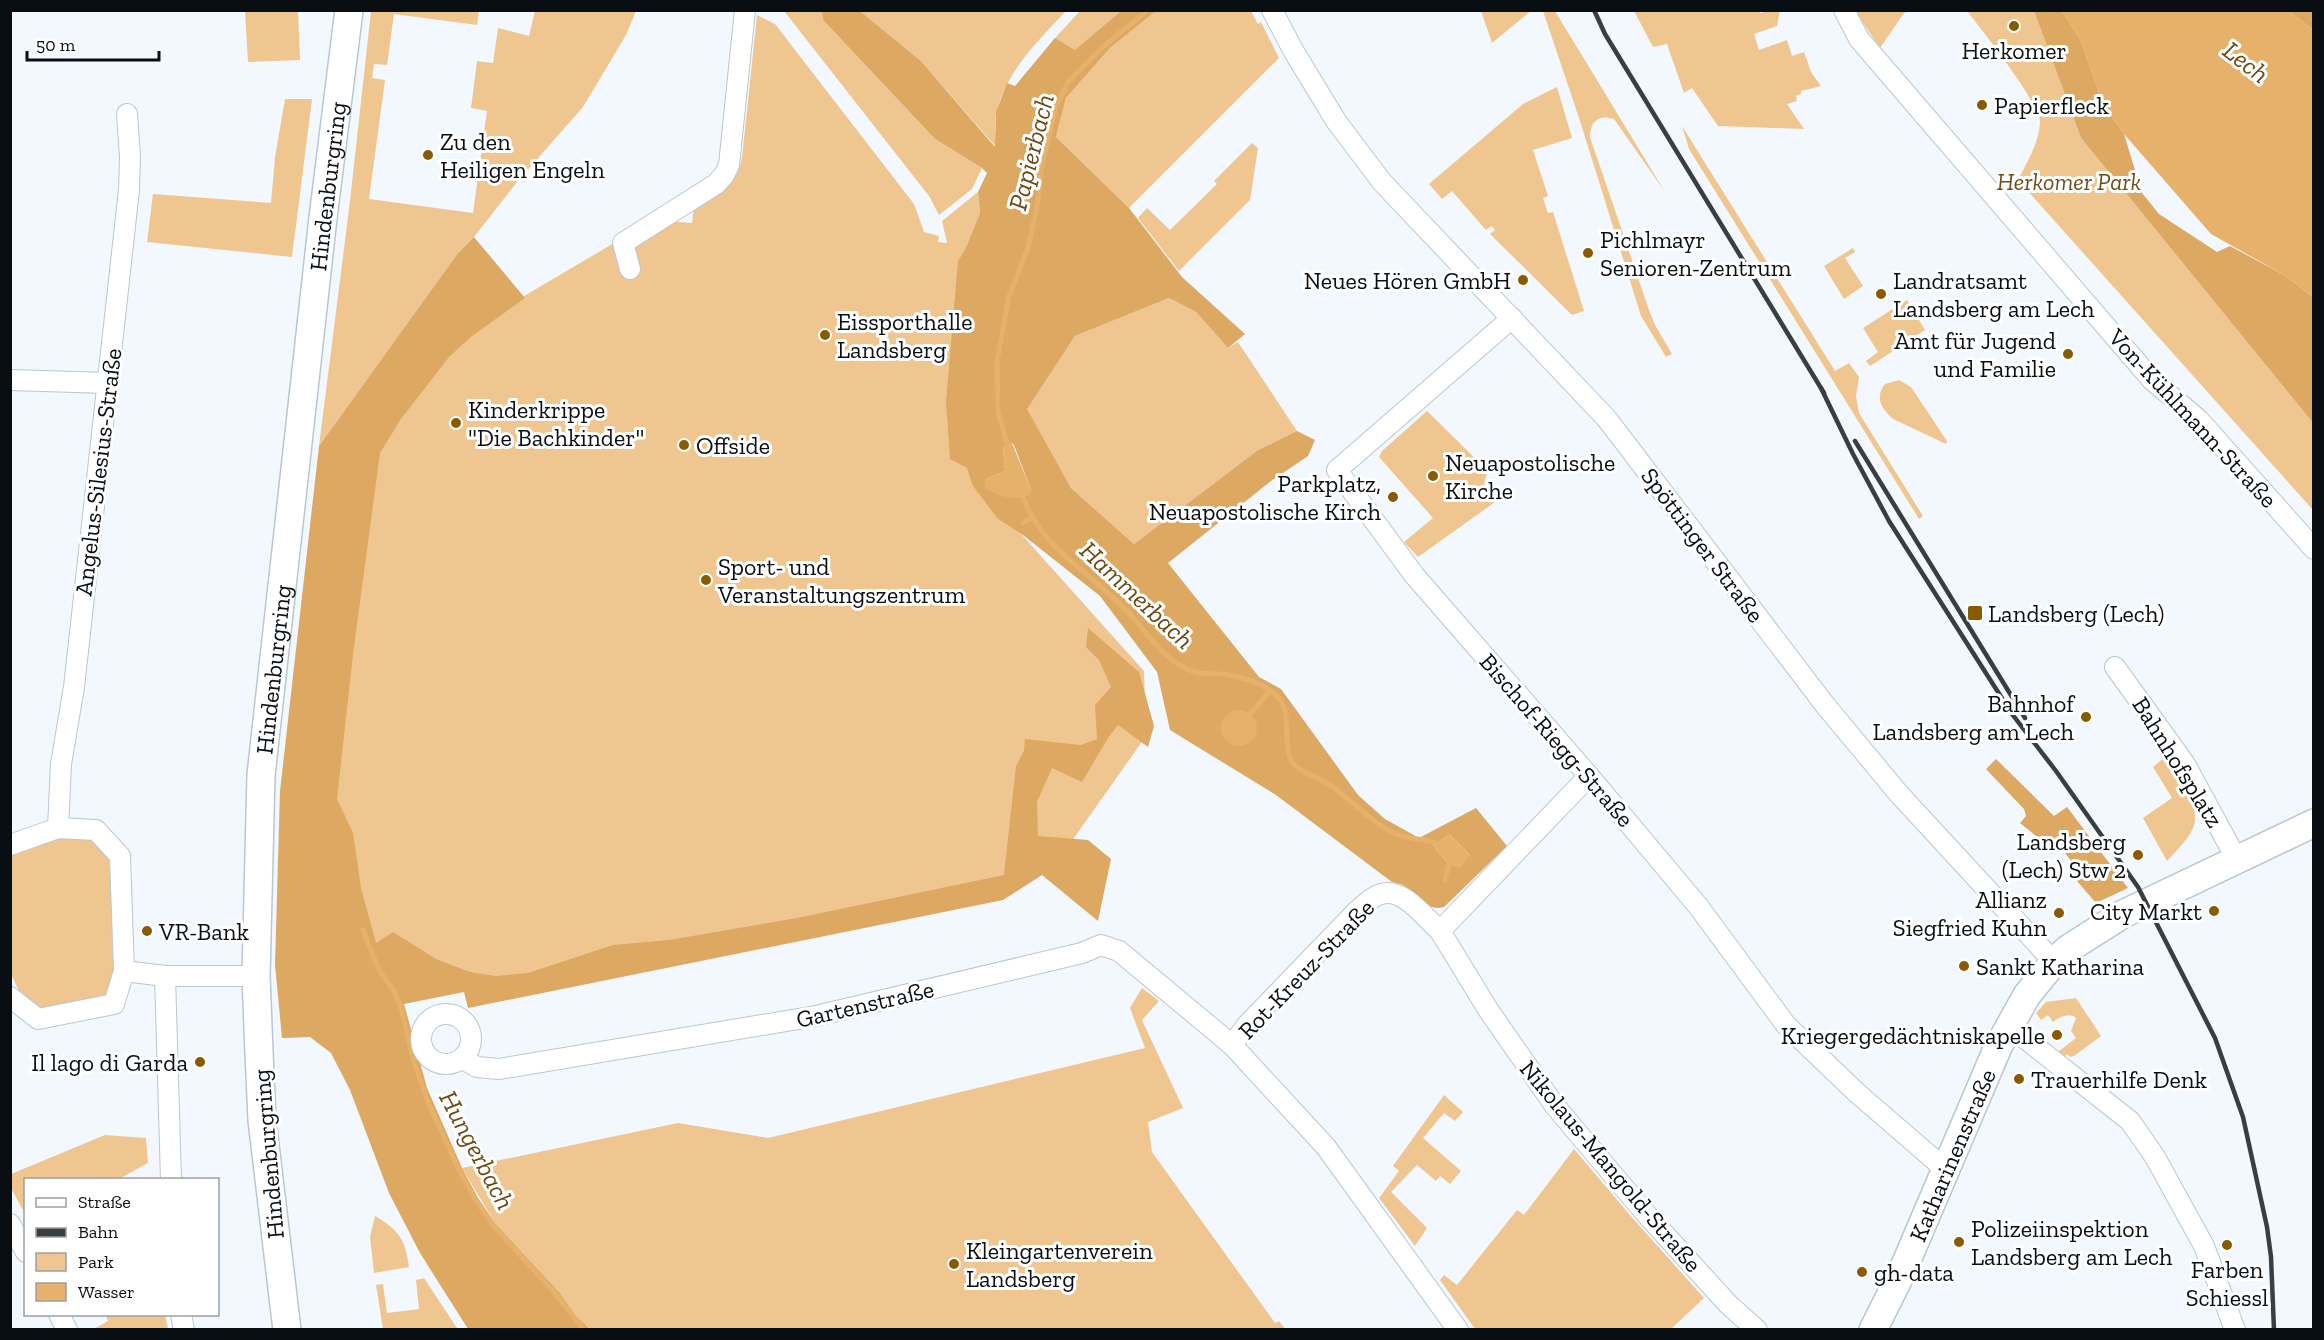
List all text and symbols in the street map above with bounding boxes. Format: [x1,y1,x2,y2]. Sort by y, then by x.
marker: Herkomer [2007,19,2021,33]
scale bar [27,24,159,62]
text: 50 m [36,34,76,56]
water label: Lech [2217,34,2275,90]
place label: Herkomer [1961,36,2067,65]
water label: Papierbach [1001,91,1061,213]
place label: Papierfleck [1994,91,2110,120]
marker: Papierfleck [1975,98,1989,112]
street label: Hindenburgring [303,100,352,272]
place label: Zu den Heiligen Engeln [440,127,605,184]
marker: Zu den Heiligen Engeln [421,148,435,162]
park label: Herkomer Park [1997,167,2142,196]
place label: Pichlmayr Senioren-Zentrum [1600,225,1792,282]
marker: Pichlmayr Senioren-Zentrum [1581,246,1595,260]
place label: Neues Hören GmbH [1304,266,1511,295]
place label: Landratsamt Landsberg am Lech [1893,266,2095,323]
marker: Neues Hören GmbH [1516,273,1530,287]
marker: Landratsamt Landsberg am Lech [1874,287,1888,301]
place label: Eissporthalle Landsberg [837,307,972,364]
street label: Von-Kühlmann-Straße [2102,322,2283,514]
place label: Amt für Jugend und Familie [1894,326,2056,383]
marker: Eissporthalle Landsberg [818,328,832,342]
street label: Angelus-Silesius-Straße [68,346,128,598]
marker: Amt für Jugend und Familie [2061,347,2075,361]
place label: Kinderkrippe "Die Bachkinder" [468,395,644,452]
marker: Kinderkrippe "Die Bachkinder" [449,416,463,430]
place label: Offside [696,431,770,460]
marker: Offside [677,438,691,452]
place label: Neuapostolische Kirche [1445,448,1615,505]
street label: Spöttinger Straße [1635,462,1771,628]
place label: Parkplatz, Neuapostolische Kirch [1149,469,1382,526]
marker: Neuapostolische Kirche [1426,469,1440,483]
marker: Parkplatz, Neuapostolische Kirch [1386,490,1400,504]
water label: Hammerbach [1074,534,1200,656]
place label: Sport- und Veranstaltungszentrum [717,552,965,609]
marker: Sport- und Veranstaltungszentrum [699,573,713,587]
street label: Hindenburgring [249,583,297,755]
place label: Landsberg (Lech) [1988,599,2164,628]
marker: Landsberg (Lech) [1966,604,1984,622]
street label: Bischof-Riegg-Straße [1474,647,1640,833]
place label: Bahnhof Landsberg am Lech [1872,689,2076,746]
street label: Bahnhofsplatz [2126,691,2230,833]
marker: Bahnhof Landsberg am Lech [2079,710,2093,724]
place label: Landsberg (Lech) Stw 2 [2002,827,2126,884]
marker: Landsberg (Lech) Stw 2 [2131,848,2145,862]
place label: Allianz Siegfried Kuhn [1893,885,2047,942]
street label: Rot-Kreuz-Straße [1232,893,1380,1045]
place label: City Markt [2090,897,2202,926]
marker: City Markt [2207,904,2221,918]
marker: Allianz Siegfried Kuhn [2052,906,2066,920]
place label: VR-Bank [158,917,250,946]
marker: VR-Bank [140,924,154,938]
place label: Sankt Katharina [1976,952,2144,981]
marker: Sankt Katharina [1957,959,1971,973]
street label: Gartenstraße [793,974,937,1034]
place label: Kriegergedächtniskapelle [1781,1021,2045,1050]
marker: Kriegergedächtniskapelle [2050,1028,2064,1042]
place label: Il lago di Garda [31,1048,188,1077]
street label: Nikolaus-Mangold-Straße [1514,1054,1708,1278]
marker: Il lago di Garda [193,1055,207,1069]
street label: Katharinenstraße [1902,1064,2001,1246]
place label: Trauerhilfe Denk [2031,1065,2208,1094]
street label: Hindenburgring [246,1068,290,1240]
marker: Trauerhilfe Denk [2012,1072,2026,1086]
water label: Hungerbach [432,1085,522,1215]
legend [24,1178,219,1316]
text: Straße [78,1191,131,1213]
place label: Polizeiinspektion Landsberg am Lech [1971,1214,2173,1271]
text: Bahn [78,1221,119,1243]
marker: Polizeiinspektion Landsberg am Lech [1952,1235,1966,1249]
place label: Kleingartenverein Landsberg [966,1236,1153,1293]
marker: Farben Schiessl [2220,1238,2234,1252]
text: Park [78,1251,114,1273]
place label: Farben Schiessl [2186,1255,2268,1312]
marker: Kleingartenverein Landsberg [947,1257,961,1271]
place label: gh-data [1874,1258,1954,1287]
marker: gh-data [1855,1265,1869,1279]
text: Wasser [78,1281,135,1303]

